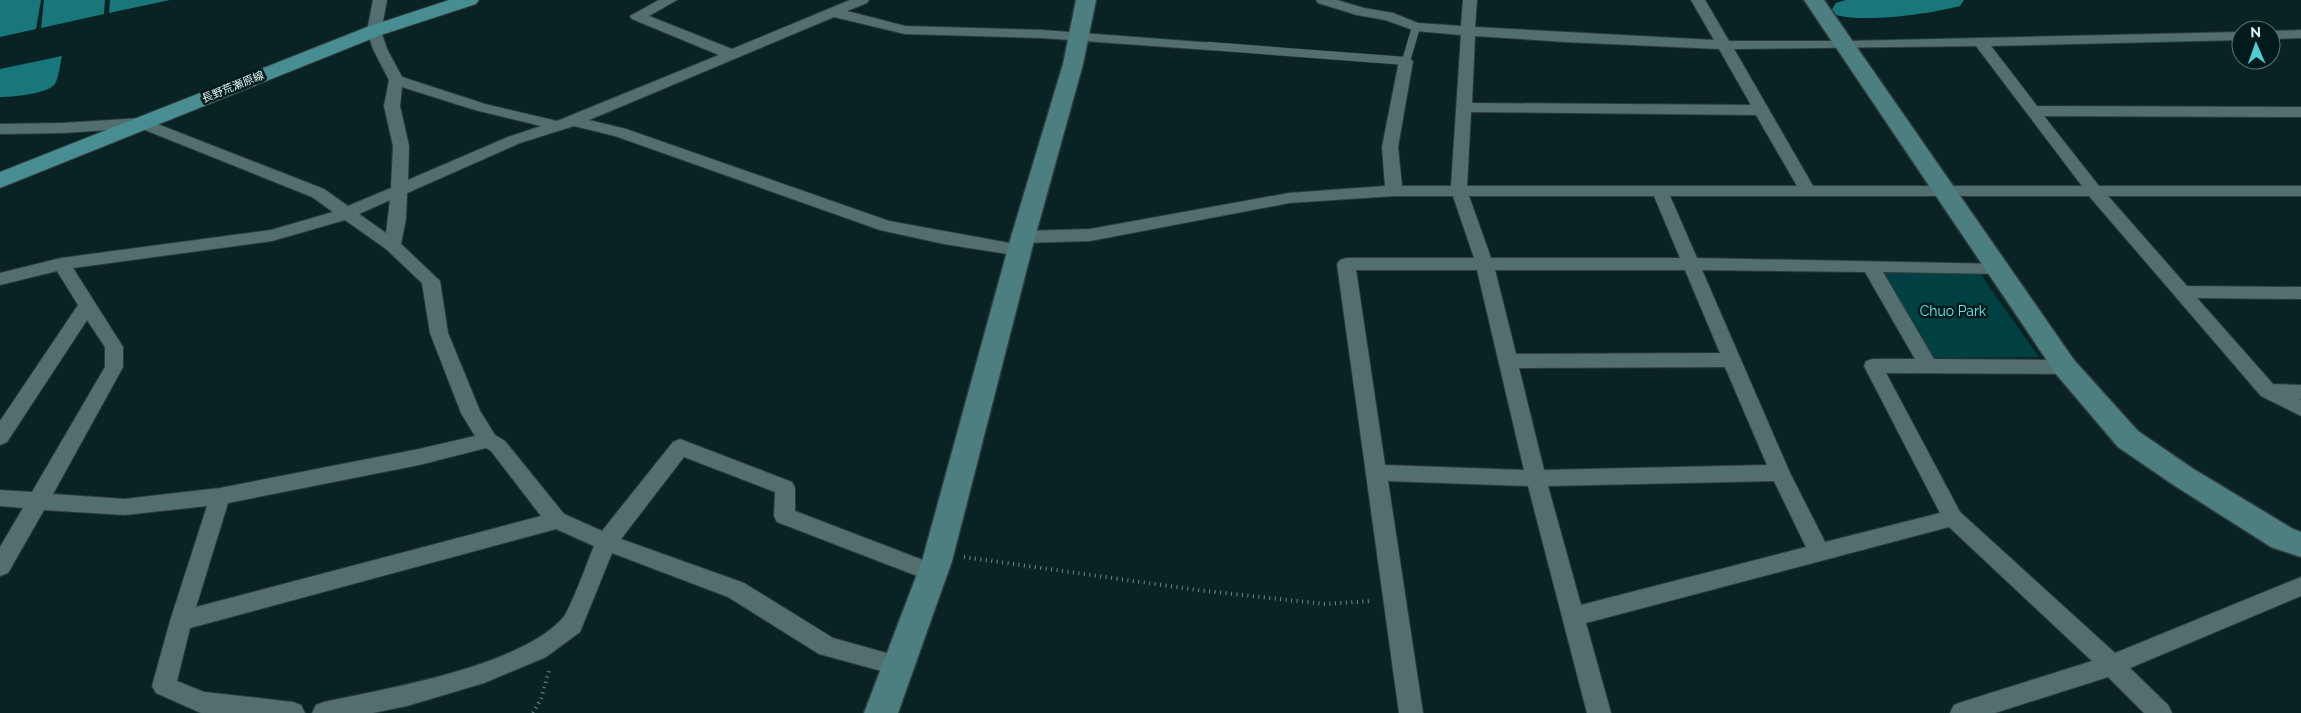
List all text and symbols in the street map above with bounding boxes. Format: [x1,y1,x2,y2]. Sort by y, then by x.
north arrow [2231,20,2281,70]
text: N [2250,24,2261,40]
street label: 長野荒瀬原線 [200,69,266,105]
park label: Chuo Park [1920,303,1987,319]

